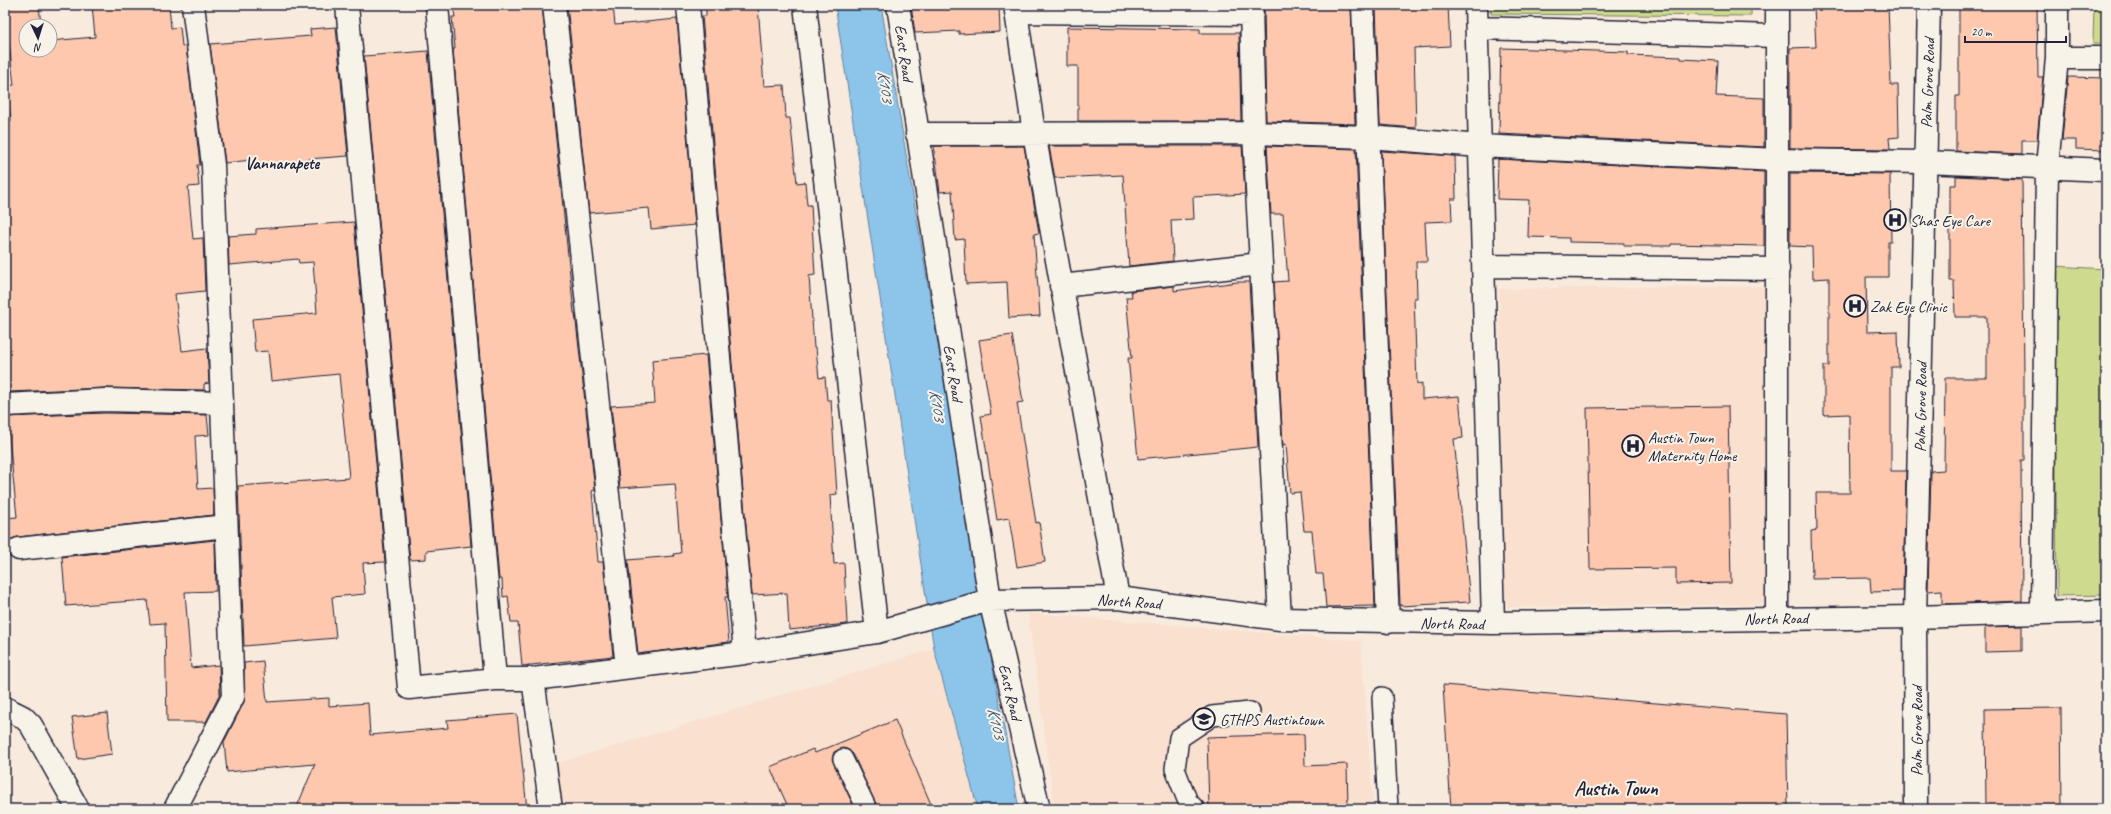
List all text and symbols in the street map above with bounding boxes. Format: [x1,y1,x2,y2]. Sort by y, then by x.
north arrow [18,18,58,58]
scale bar [1965,18,2066,44]
street label: East Road [890,24,918,85]
text: 20 m [1971,24,1993,40]
street label: Palm Grove Road [1916,35,1940,128]
text: N [33,41,43,55]
water label: K103 [873,69,899,107]
district label: Vannarapete [245,153,320,174]
hospital icon: Shas Eye Care [1882,207,1908,233]
place label: Shas Eye Care [1910,211,1992,231]
hospital icon: Zak Eye Clinic [1842,293,1868,319]
place label: Zak Eye Clinic [1870,297,1948,317]
street label: East Road [939,343,968,406]
street label: Palm Grove Road [1910,359,1932,452]
water label: K103 [925,388,951,426]
place label: Austin Town Maternity Home [1648,428,1738,466]
hospital icon: Austin Town Maternity Home [1620,433,1646,459]
street label: North Road [1096,590,1164,614]
street label: North Road [1744,608,1811,630]
street label: North Road [1420,613,1487,635]
street label: East Road [994,662,1027,725]
street label: Palm Grove Road [1907,683,1927,776]
water label: K103 [983,705,1011,744]
school or university icon: GTHPS Austintown [1191,706,1217,732]
place label: GTHPS Austintown [1220,710,1325,730]
district label: Austin Town [1574,776,1658,801]

